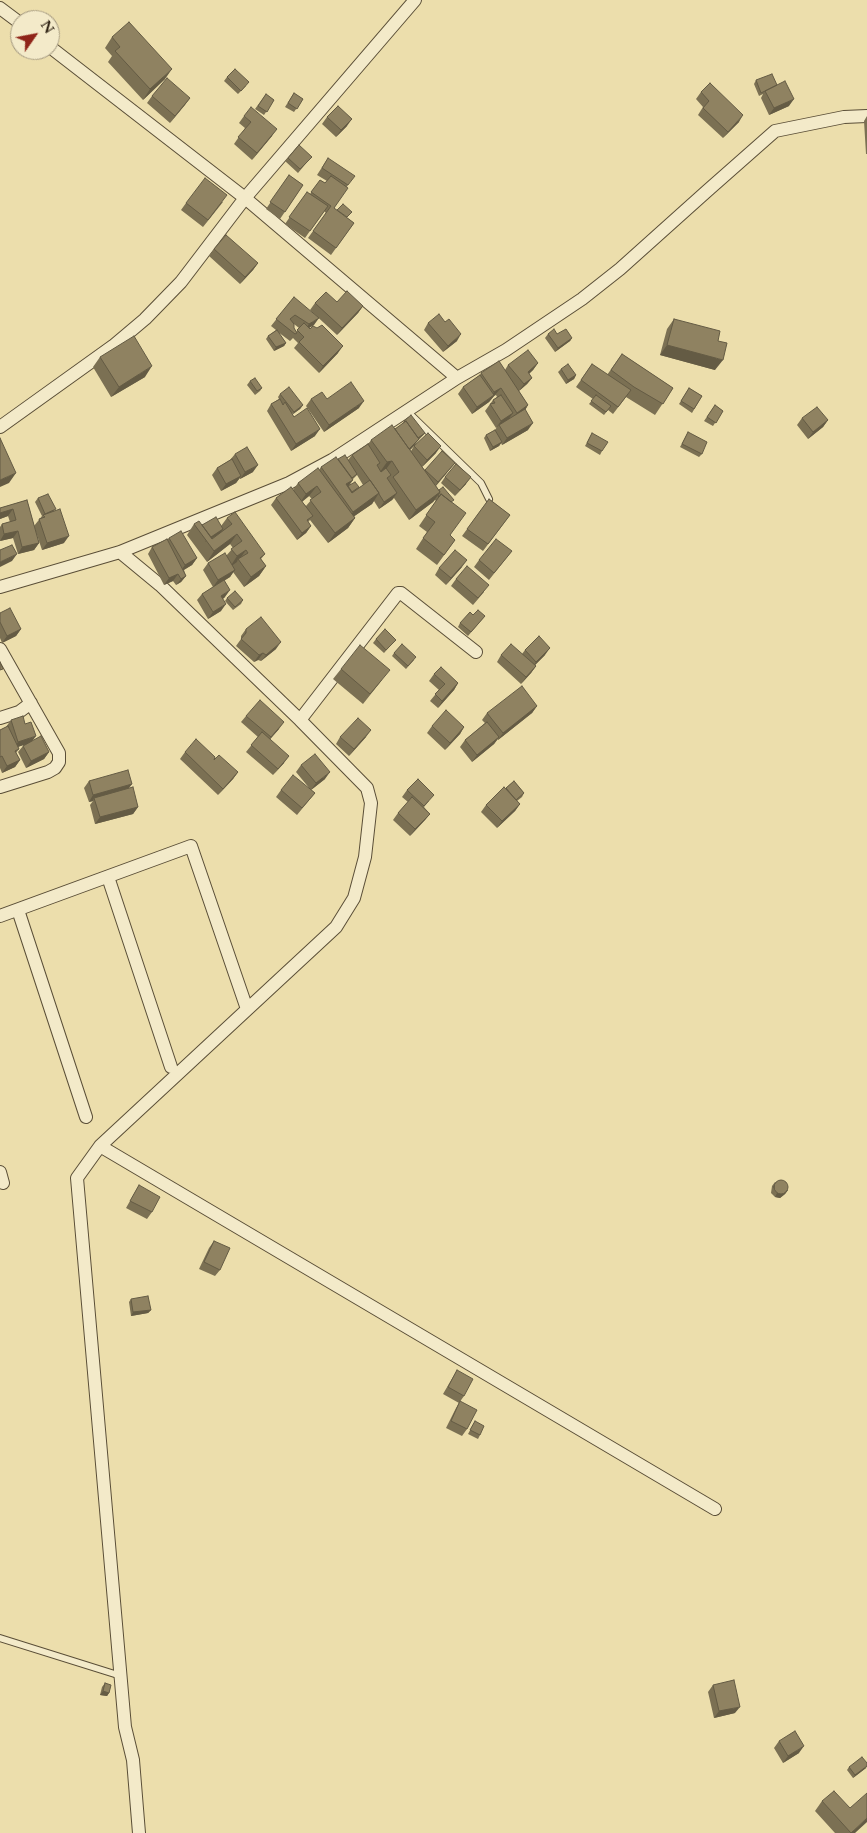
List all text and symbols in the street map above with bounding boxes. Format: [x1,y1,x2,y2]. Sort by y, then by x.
north arrow [10,10,60,60]
text: N [36,17,58,37]

